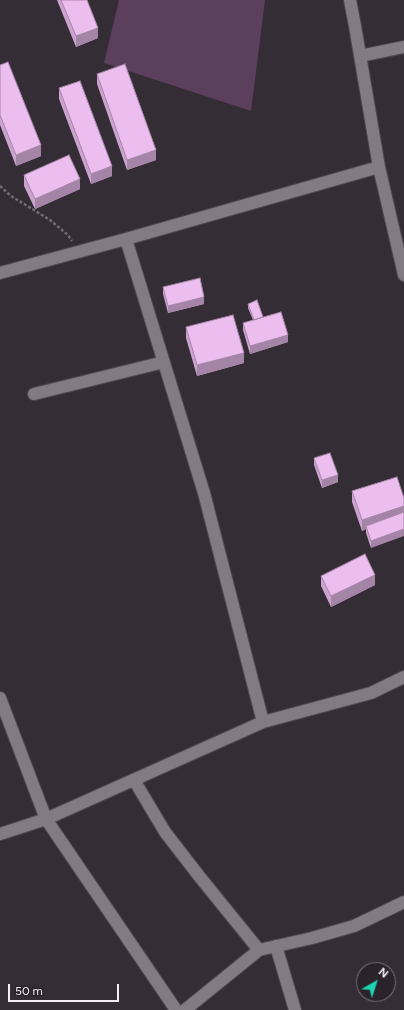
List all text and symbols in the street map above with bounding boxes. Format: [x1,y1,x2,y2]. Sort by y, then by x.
north arrow [356,962,396,1002]
text: N [376,965,391,981]
scale bar [10,976,121,1002]
text: 50 m [15,984,43,998]

